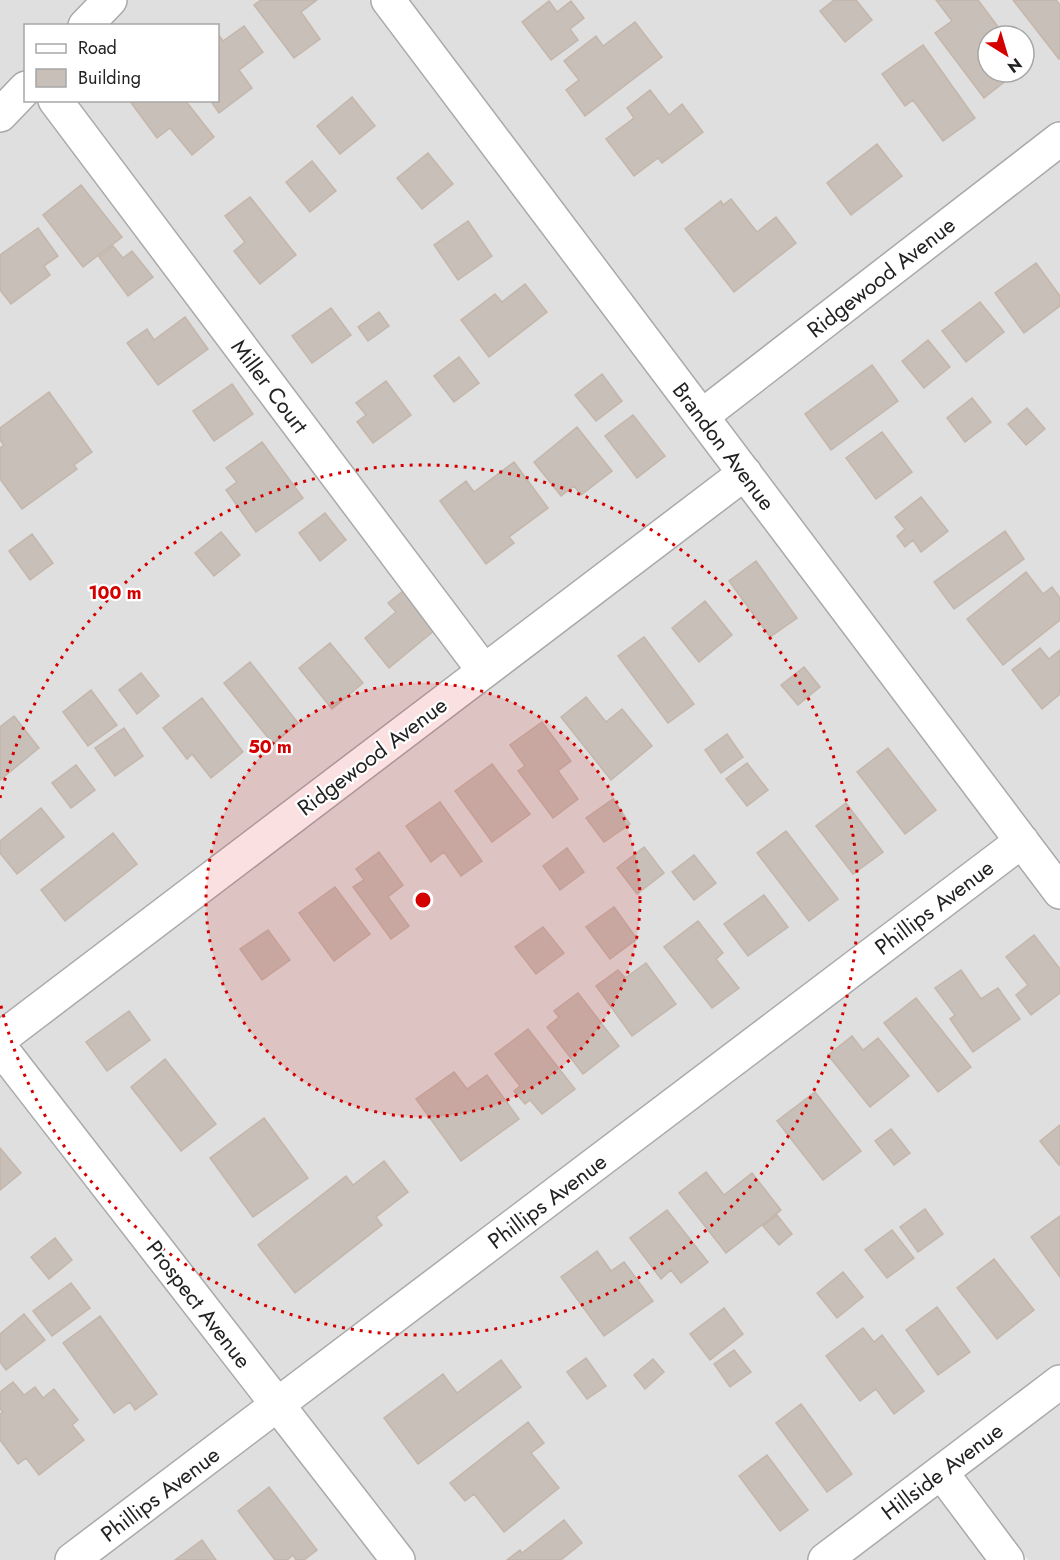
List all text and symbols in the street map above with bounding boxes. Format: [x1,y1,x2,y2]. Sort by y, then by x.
legend [24,24,219,102]
north arrow [976,24,1036,84]
text: Road [78,35,117,61]
text: N [1003,53,1027,79]
text: Building [78,65,141,91]
street label: Ridgewood Avenue [800,209,962,345]
street label: Miller Court [224,332,316,440]
street label: Brandon Avenue [665,375,783,517]
text: 100 m [88,580,142,606]
street label: Ridgewood Avenue [290,689,454,823]
text: 50 m [248,734,292,760]
street label: Phillips Avenue [868,852,1000,962]
centre of rings [413,890,433,910]
street label: Phillips Avenue [481,1146,613,1256]
street label: Prospect Avenue [139,1233,259,1375]
street label: Hillside Avenue [874,1415,1010,1527]
street label: Phillips Avenue [94,1439,226,1549]

